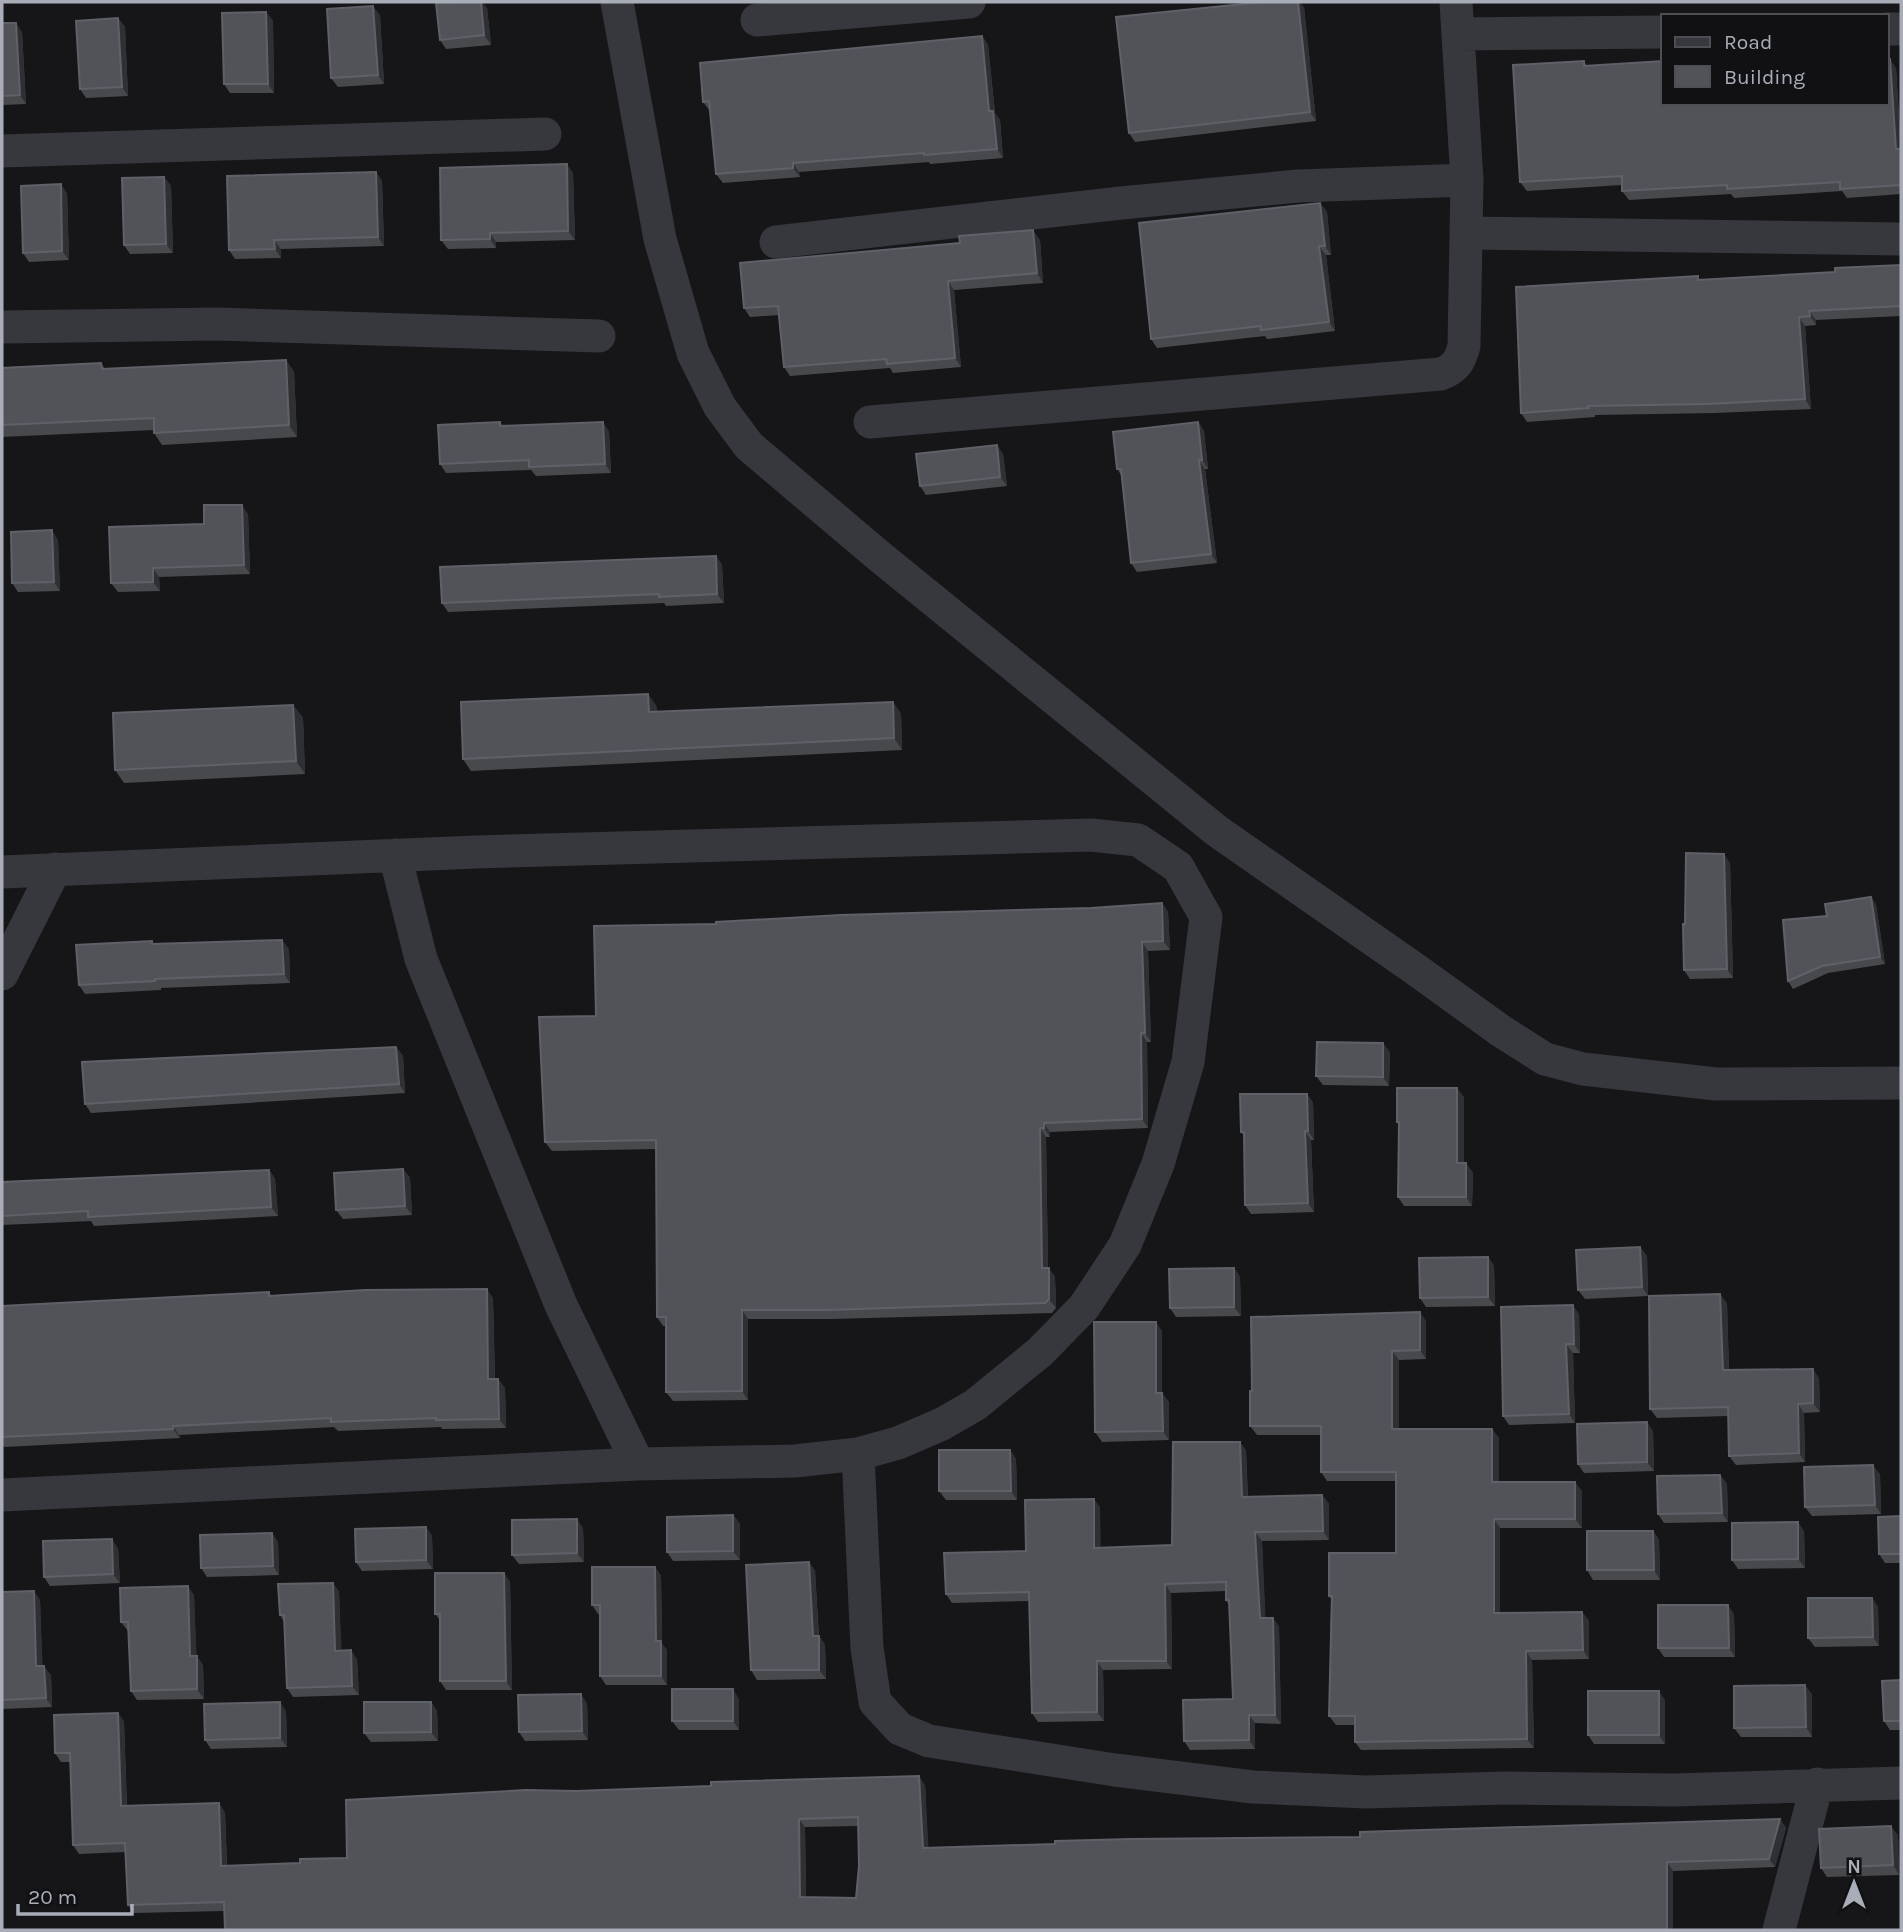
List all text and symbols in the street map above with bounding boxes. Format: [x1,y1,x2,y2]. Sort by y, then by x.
legend [1661,14,1889,105]
text: Road [1724,30,1772,54]
text: Building [1724,65,1805,89]
north arrow [1819,1848,1889,1918]
text: N [1847,1856,1861,1878]
scale bar [18,1872,131,1916]
text: 20 m [28,1885,77,1909]

